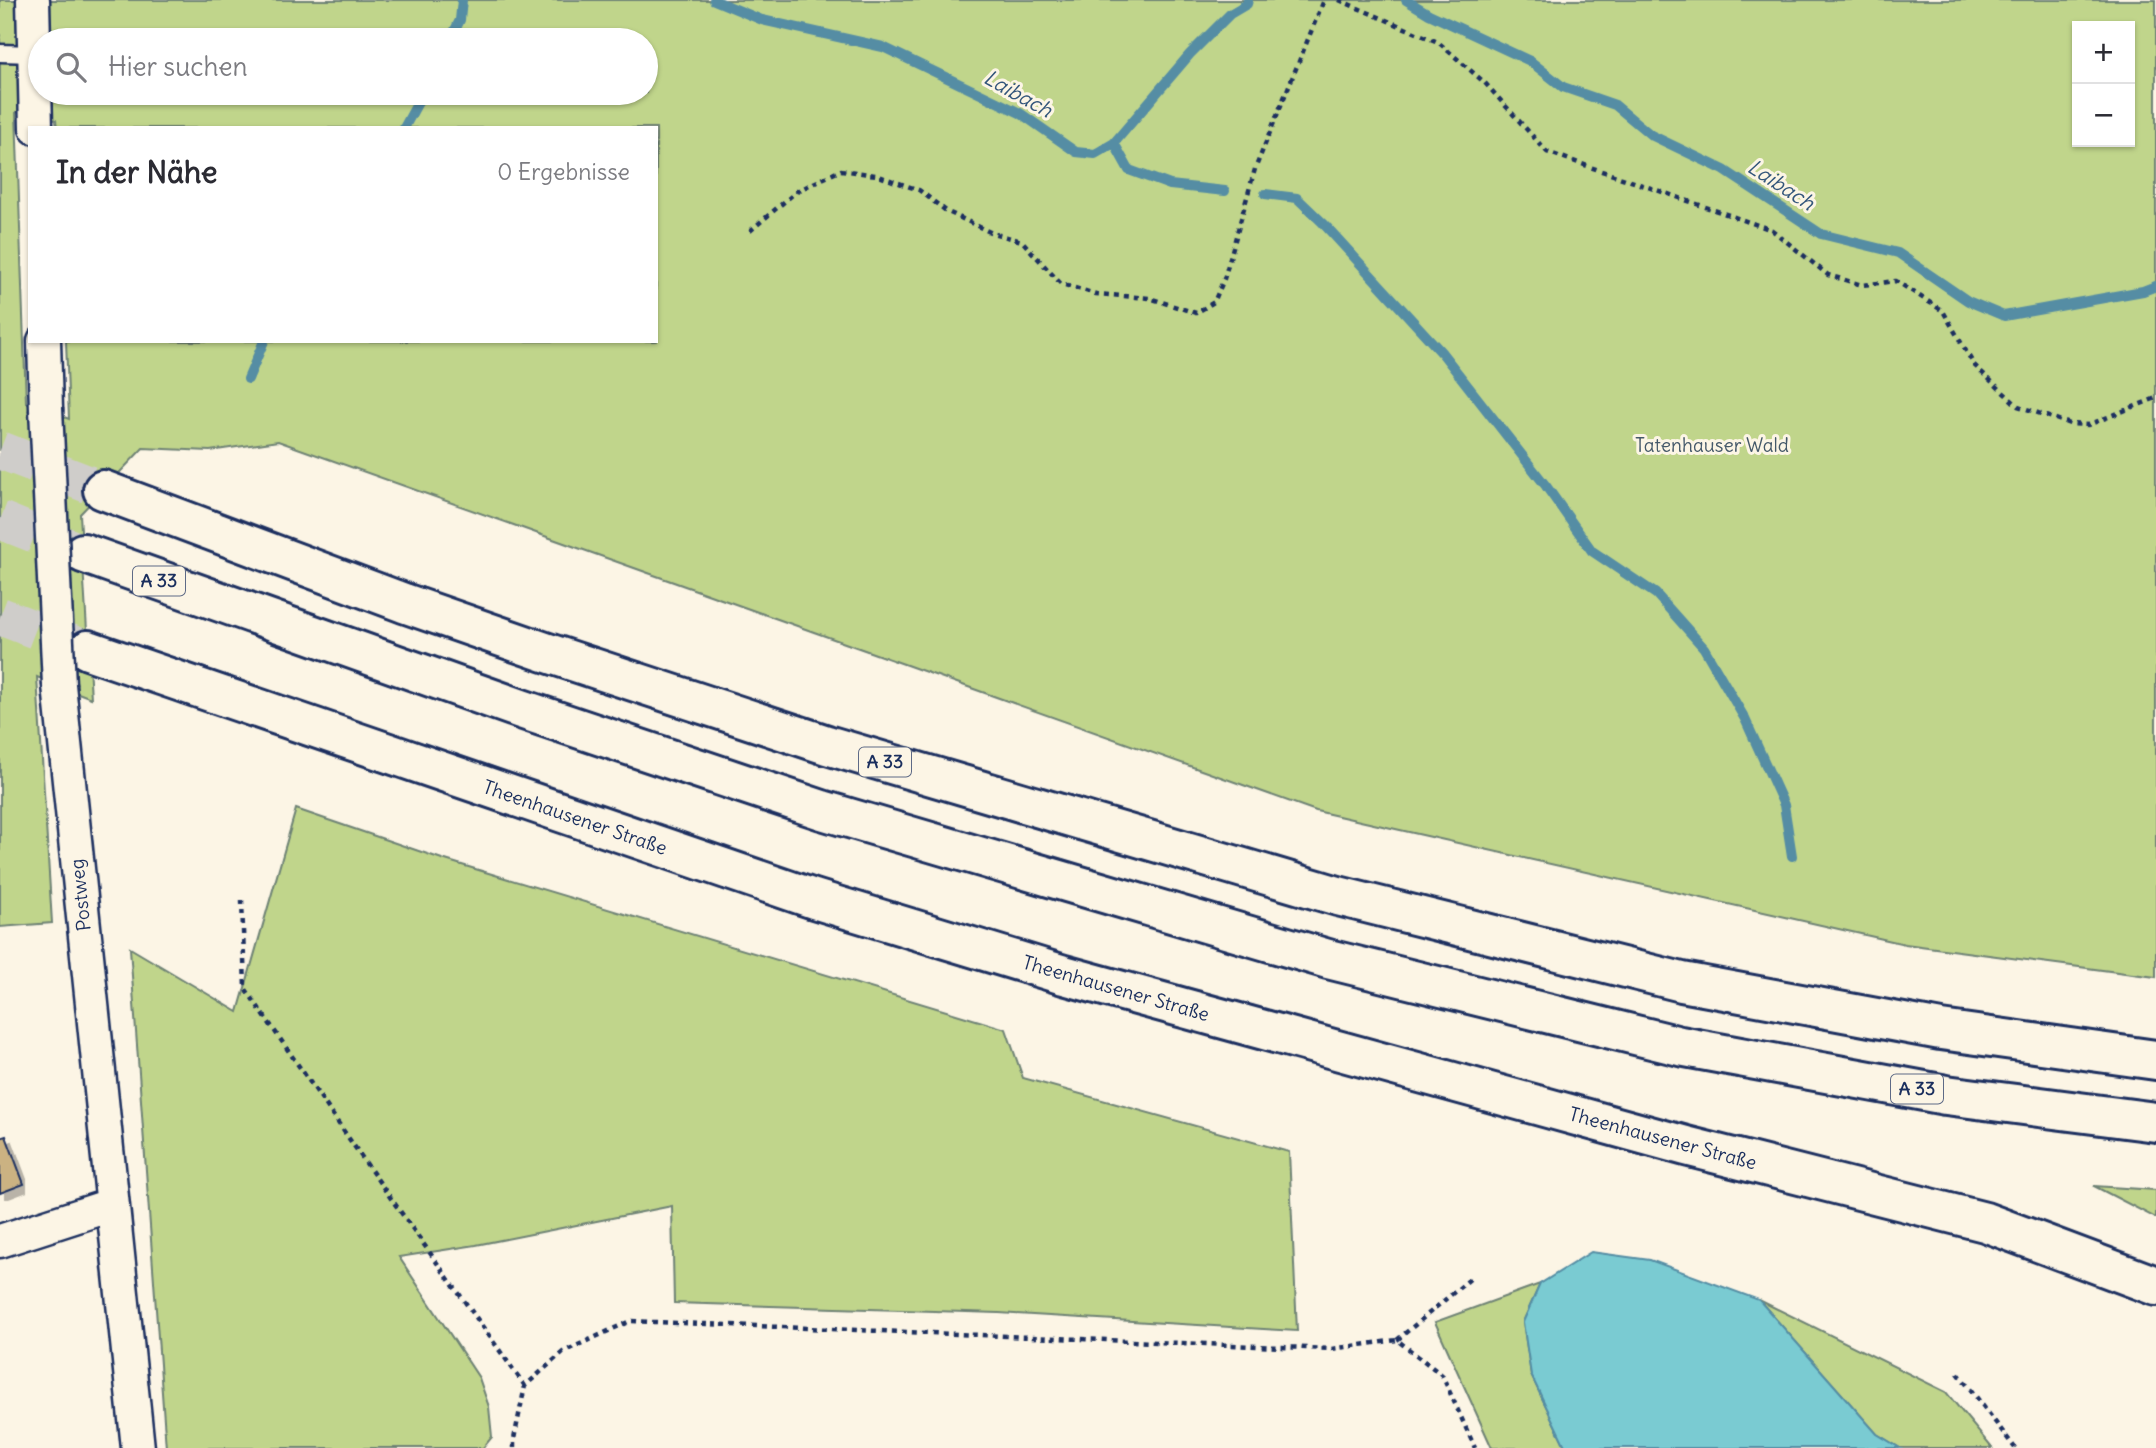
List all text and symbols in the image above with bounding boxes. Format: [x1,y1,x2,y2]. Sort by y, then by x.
map controls [2072,21,2135,147]
button: + [2072,21,2135,84]
search box [28,28,658,105]
icon: search [52,48,90,86]
text: Hier suchen [108,50,248,83]
water label: Laibach [979,64,1058,124]
button: − [2072,84,2135,147]
text: In der Nähe [56,153,218,191]
water label: Laibach [1743,153,1820,217]
text: 0 Ergebnisse [497,157,630,186]
park label: Tatenhauser Wald [1635,433,1789,457]
road number: A 33 [133,566,185,596]
road number: A 33 [859,748,911,776]
street label: Theenhausener Straße [480,774,670,860]
street label: Postweg [64,858,96,932]
street label: Theenhausener Straße [1020,950,1212,1026]
road number: A 33 [1891,1074,1943,1104]
street label: Theenhausener Straße [1567,1101,1759,1175]

